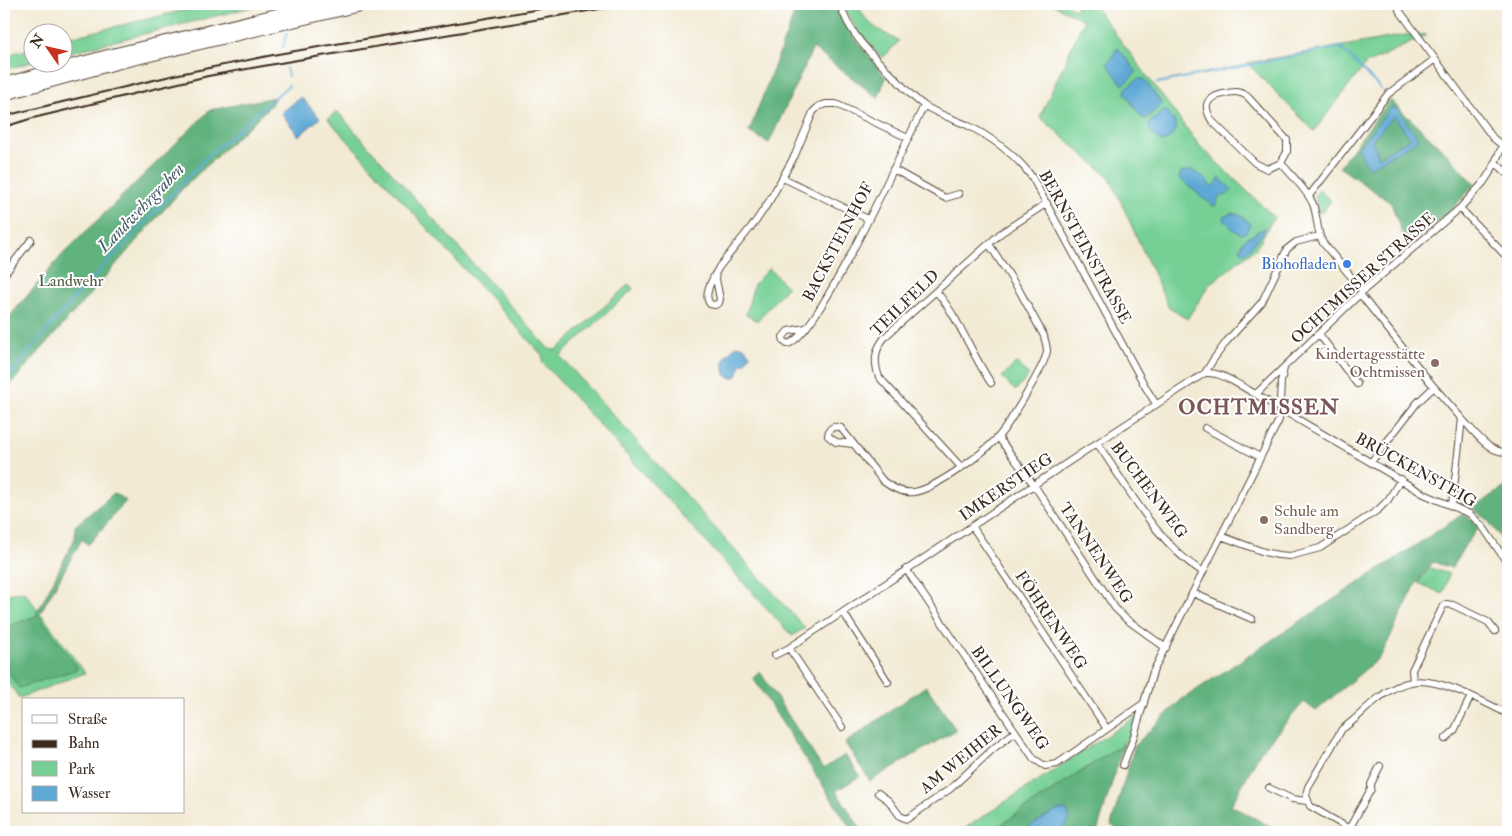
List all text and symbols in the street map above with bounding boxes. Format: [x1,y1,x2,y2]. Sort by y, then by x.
north arrow [22,22,72,72]
text: N [27,31,48,52]
water label: Landwehrgraben [92,158,190,258]
street label: BERNSTEINSTRASSE [1034,167,1136,327]
street label: BACKSTEINHOF [798,179,878,305]
street label: OCHTMISSER STRASSE [1287,208,1439,348]
place label: Biohofladen [1261,254,1337,274]
marker: Biohofladen [1341,258,1353,270]
street label: TEILFELD [867,265,943,341]
park label: Landwehr [39,271,104,291]
place label: Kindertagesstätte Ochtmissen [1315,344,1425,382]
marker: Kindertagesstätte Ochtmissen [1429,357,1441,369]
district label: OCHTMISSEN [1178,394,1340,421]
street label: BRÜCKENSTEIG [1352,428,1480,512]
street label: BUCHENWEG [1106,438,1192,542]
street label: IMKERSTIEG [956,448,1056,526]
street label: TANNENWEG [1055,499,1137,607]
place label: Schule am Sandberg [1274,501,1340,539]
marker: Schule am Sandberg [1258,514,1270,526]
street label: FÖHRENWEG [1011,567,1091,673]
street label: BILLUNGWEG [967,642,1053,754]
legend [22,698,185,814]
text: Straße [68,710,107,729]
street label: AM WEIHER [915,720,1006,799]
text: Bahn [68,734,100,753]
text: Park [68,760,95,779]
text: Wasser [67,784,111,803]

